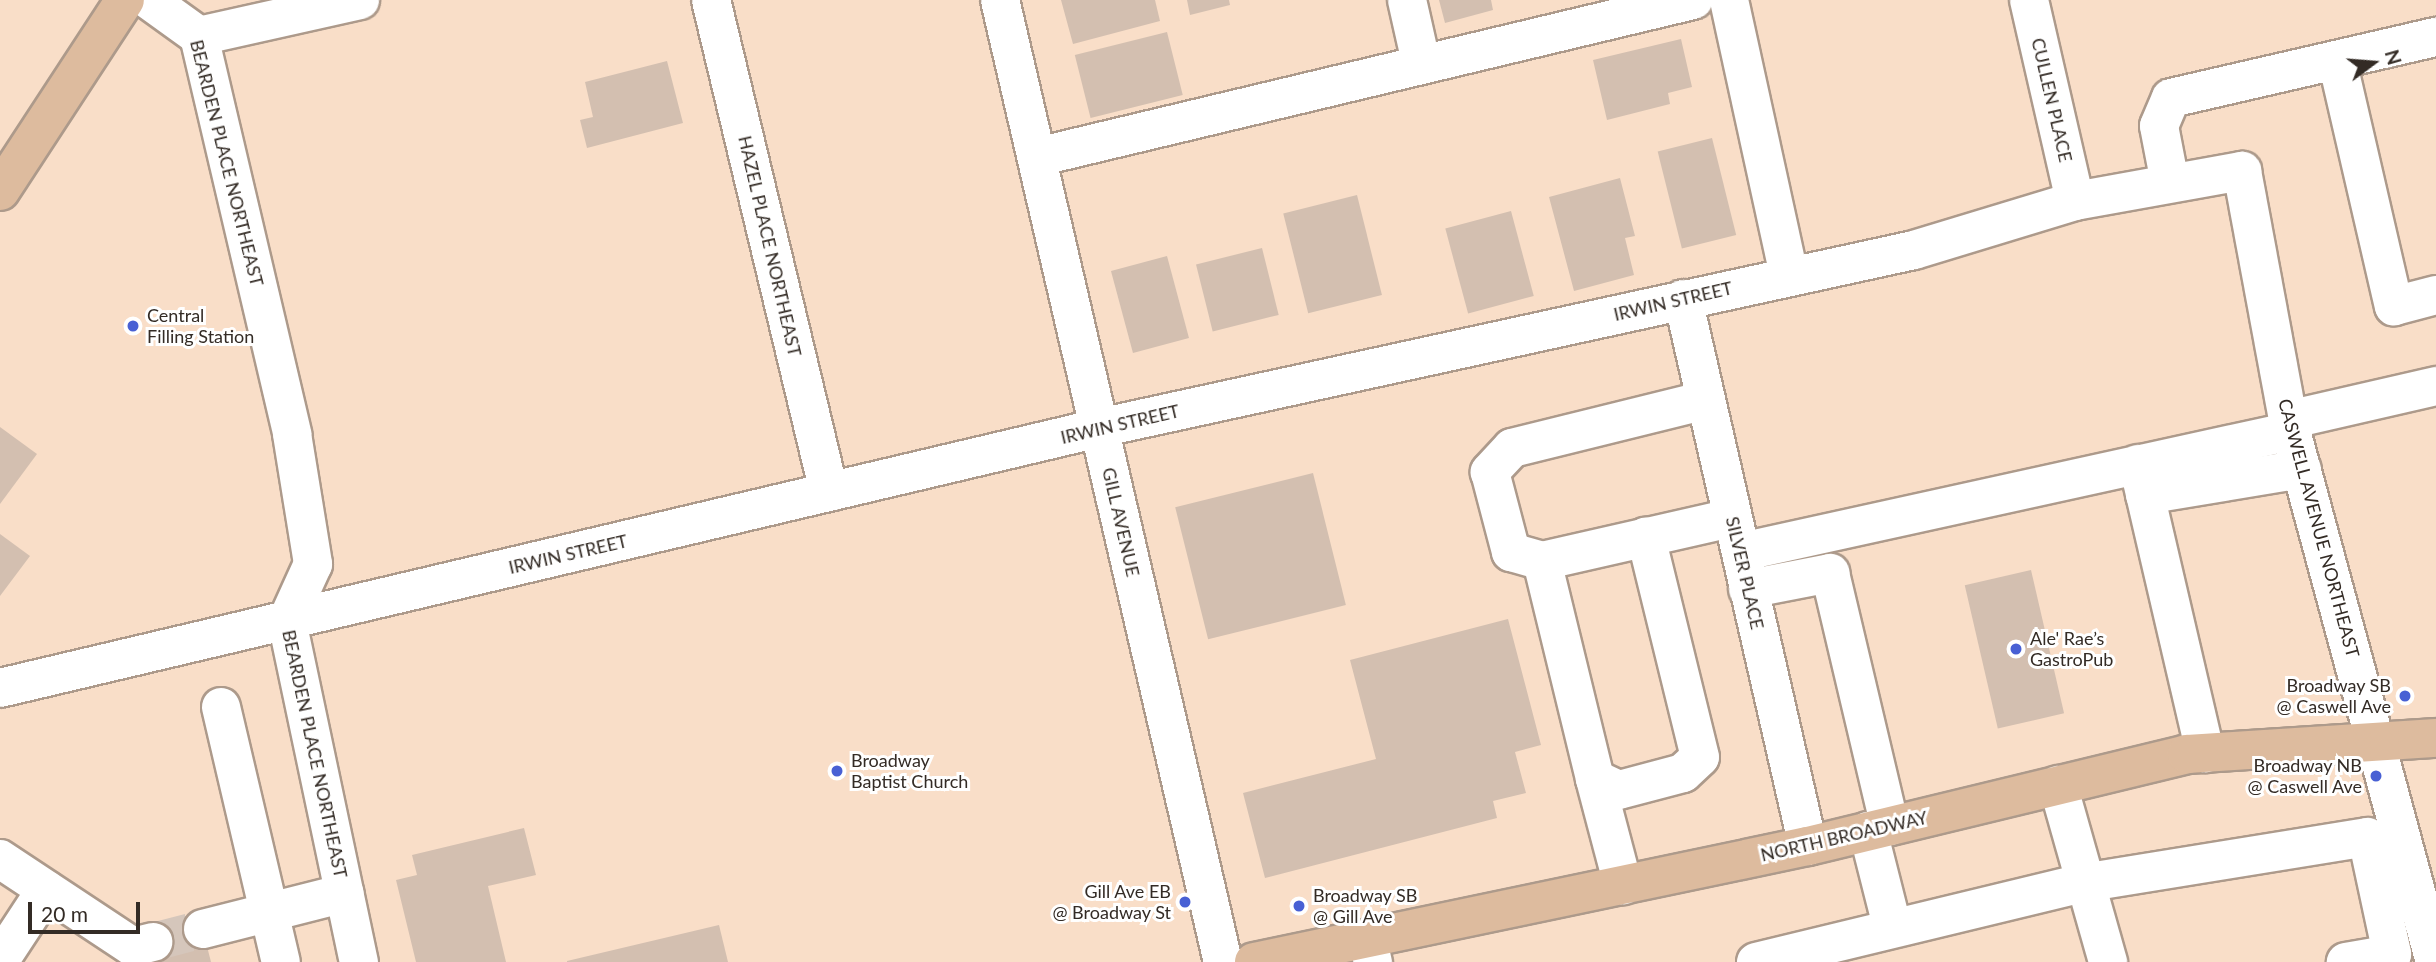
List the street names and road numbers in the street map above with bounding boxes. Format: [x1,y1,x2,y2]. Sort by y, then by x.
street label: CULLEN PLACE [2027,36,2077,164]
street label: BEARDEN PLACE NORTHEAST [186,38,268,288]
street label: HAZEL PLACE NORTHEAST [734,133,806,359]
street label: IRWIN STREET [1612,277,1734,325]
street label: CASWELL AVENUE NORTHEAST [2274,396,2364,660]
street label: IRWIN STREET [1059,400,1181,448]
street label: GILL AVENUE [1098,465,1144,579]
street label: SILVER PLACE [1722,514,1768,632]
street label: IRWIN STREET [507,530,629,578]
street label: BEARDEN PLACE NORTHEAST [278,628,352,880]
street label: NORTH BROADWAY [1758,806,1930,866]

